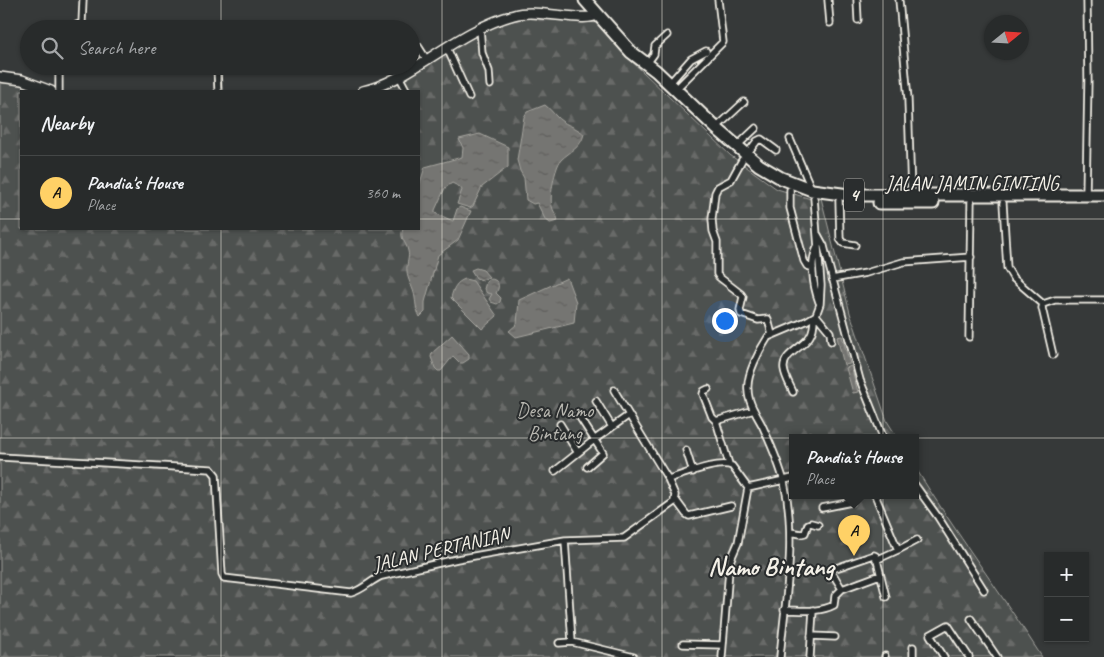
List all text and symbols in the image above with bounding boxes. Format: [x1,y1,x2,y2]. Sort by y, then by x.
north arrow [984,15,1029,60]
search box [20,20,420,75]
icon: search [38,34,66,62]
text: Search here [78,36,155,60]
text: Nearby [40,110,93,136]
text: Pandia's House [87,171,183,195]
street label: JALAN JAMIN GINTING [885,171,1060,196]
road number: 4 [844,178,864,212]
text: A [52,183,60,203]
text: 360 m [366,183,400,203]
text: Place [87,195,115,215]
your location [712,308,738,334]
park label: Desa Namo Bintang [517,398,594,446]
popup [789,434,919,499]
text: Pandia's House [806,445,902,469]
text: Place [806,469,834,489]
pin: A [838,515,870,556]
street label: JALAN PERTANIAN [369,521,514,577]
district label: Namo Bintang [708,551,837,583]
map controls [1044,552,1089,642]
button: + [1044,552,1089,597]
button: − [1044,597,1089,642]

